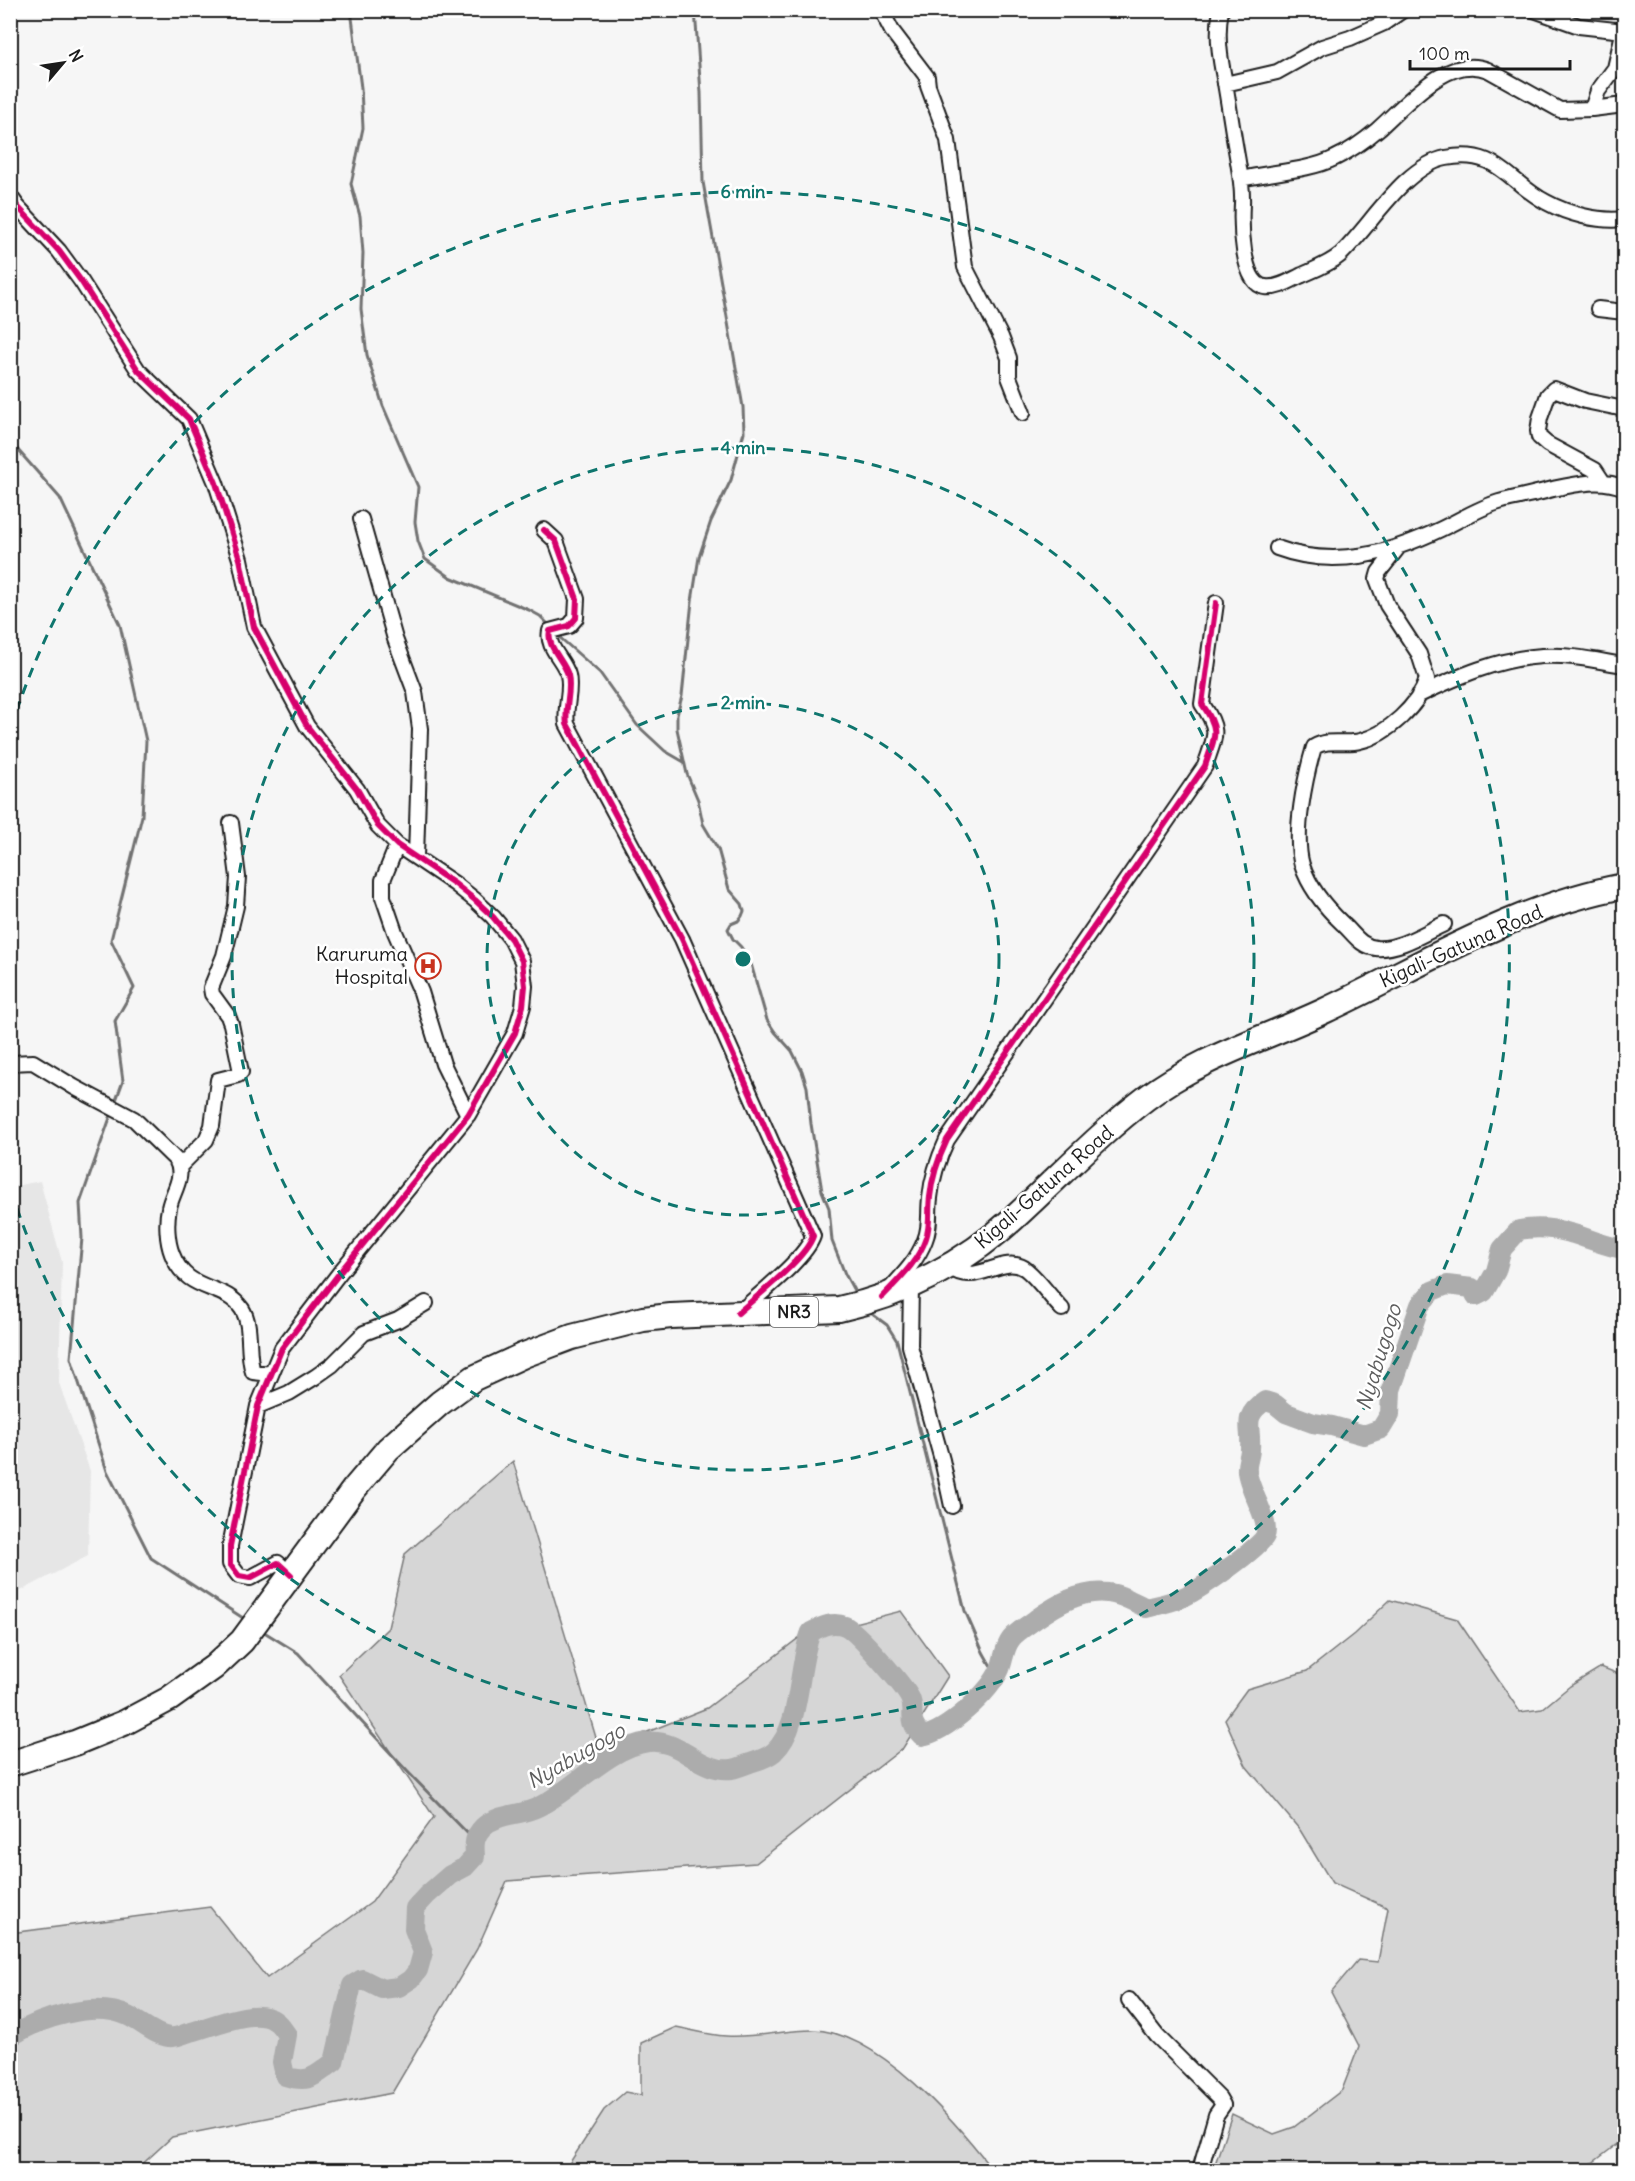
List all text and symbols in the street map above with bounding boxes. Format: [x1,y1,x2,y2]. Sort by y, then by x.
north arrow [33,33,93,93]
scale bar [1410,33,1570,71]
text: 100 m [1419,42,1470,65]
text: N [65,46,88,65]
text: 6 min [721,180,766,203]
text: 4 min [721,436,766,459]
text: 2 min [721,691,766,714]
street label: Kigali-Gatuna Road [1375,898,1546,993]
place label: Karuruma Hospital [316,941,408,989]
centre of rings [733,949,753,969]
hospital icon: Karuruma Hospital [413,951,443,981]
street label: Kigali-Gatuna Road [969,1119,1118,1254]
road number: NR3 [770,1297,818,1327]
water label: Nyabugogo [1350,1300,1408,1413]
water label: Nyabugogo [522,1716,631,1795]

